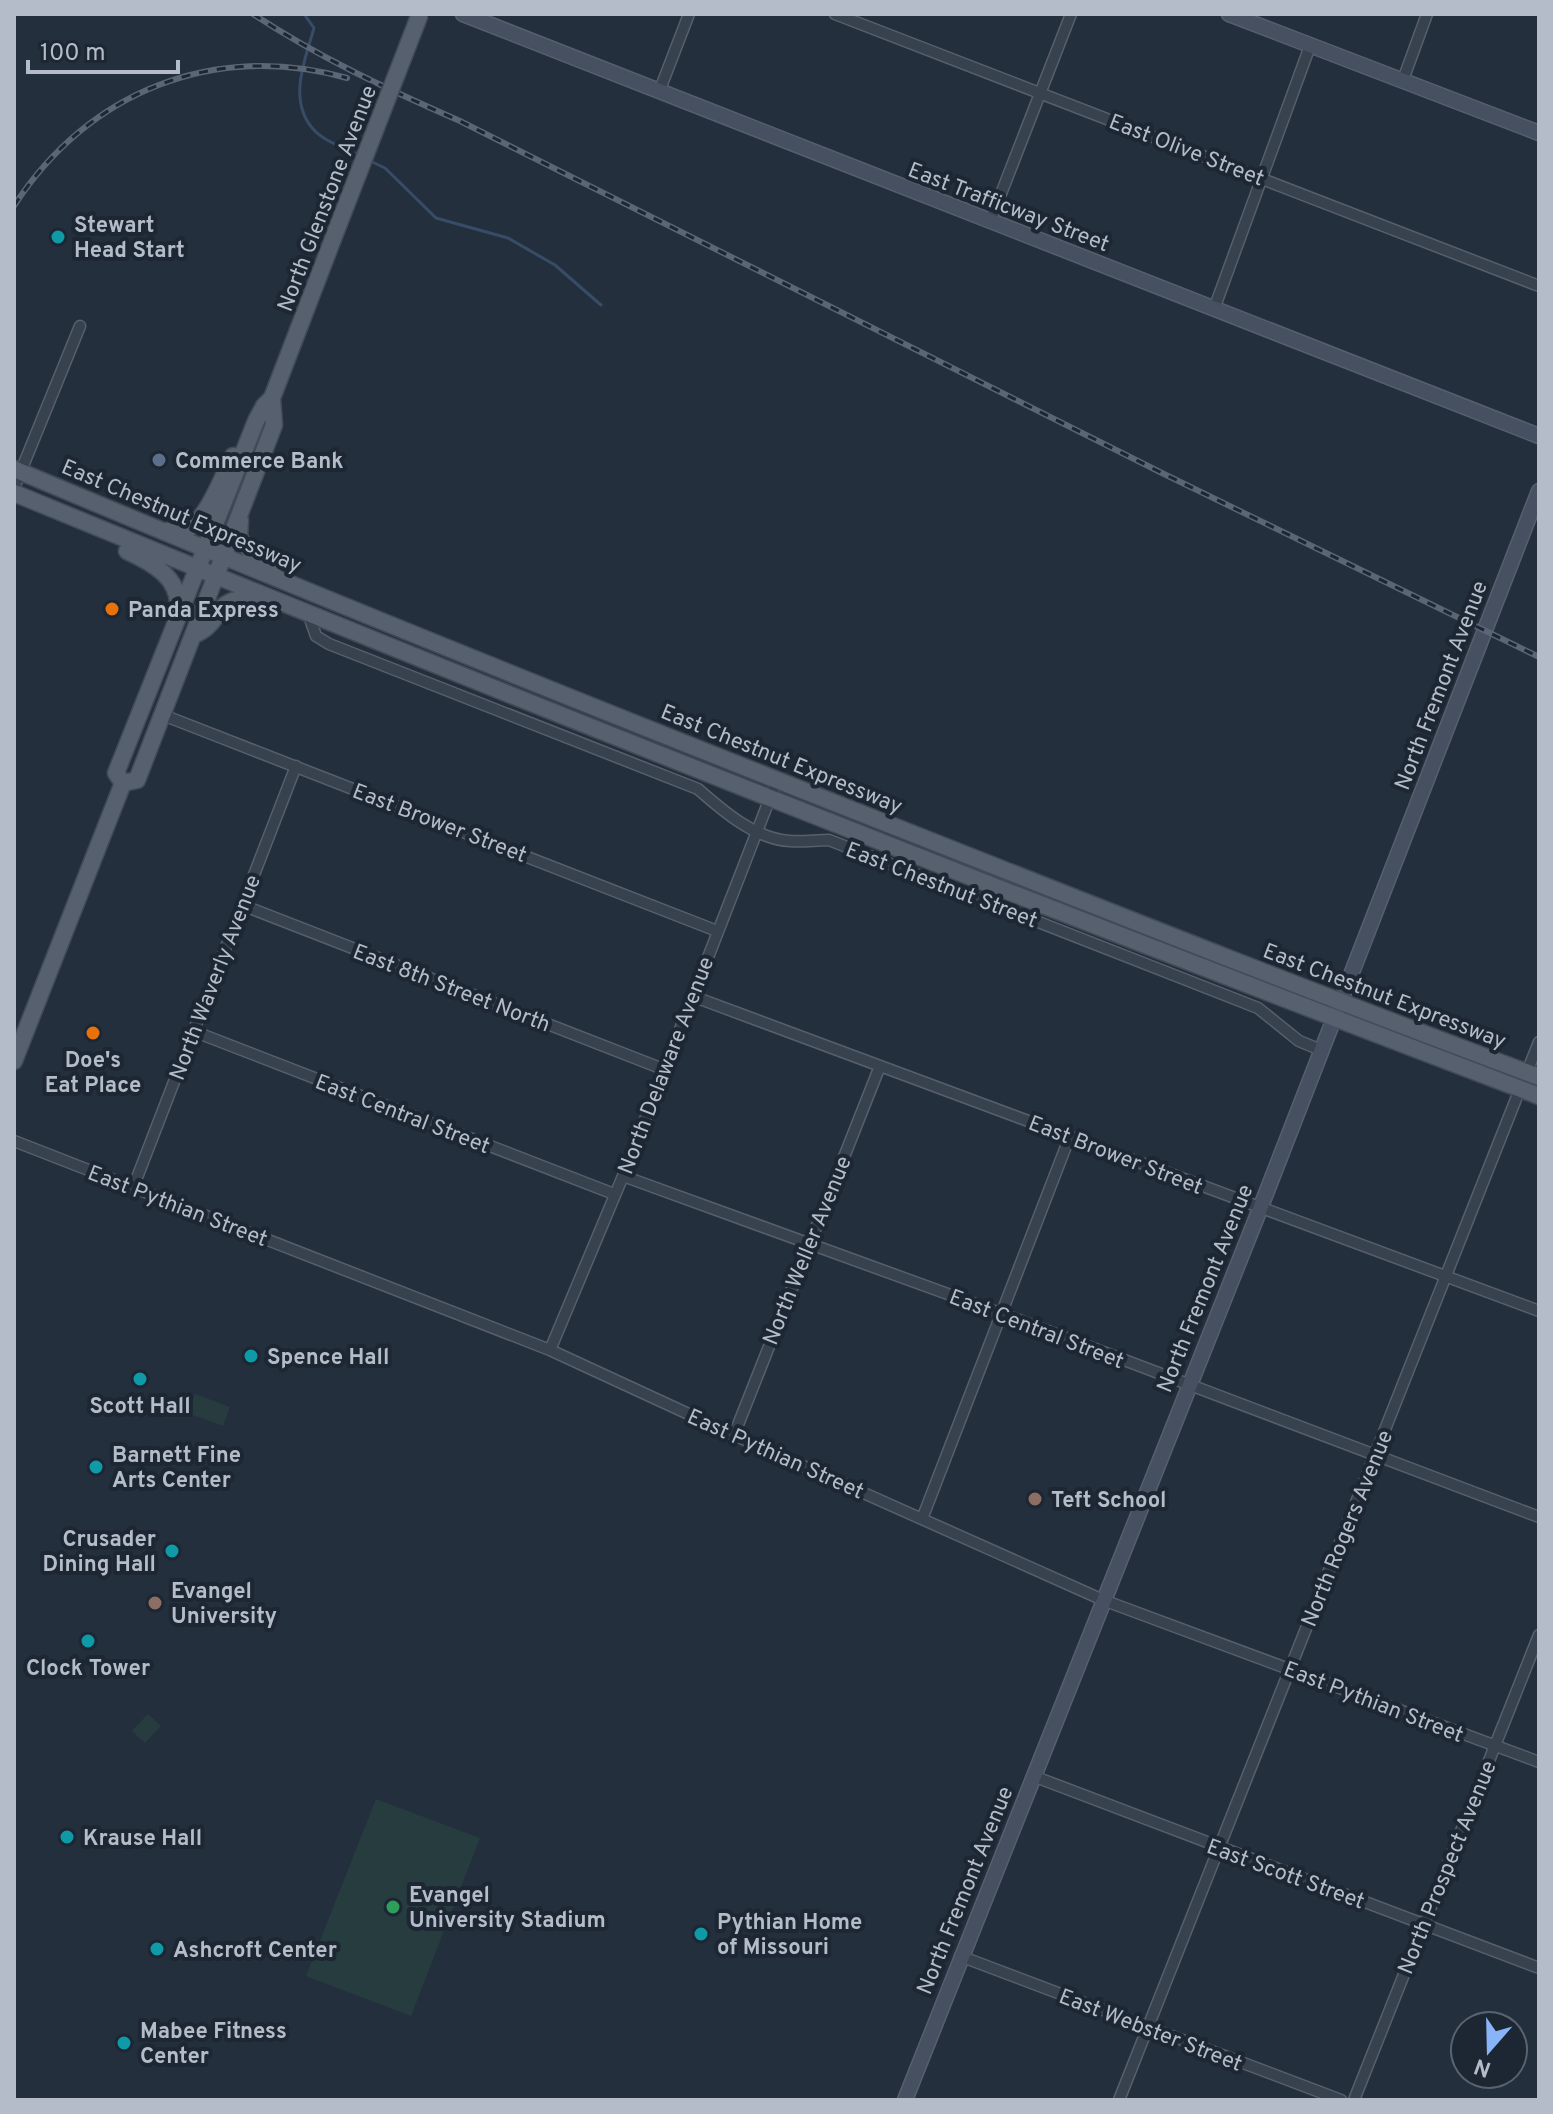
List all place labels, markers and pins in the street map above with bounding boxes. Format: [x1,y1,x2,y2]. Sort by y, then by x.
place label: Stewart Head Start [74,213,185,265]
marker: Stewart Head Start [49,228,67,246]
place label: Commerce Bank [175,449,344,476]
marker: Commerce Bank [150,451,168,469]
place label: Panda Express [128,598,279,625]
marker: Panda Express [103,600,121,618]
marker: Doe's Eat Place [84,1024,102,1042]
place label: Doe's Eat Place [45,1048,141,1100]
place label: Spence Hall [267,1345,389,1372]
marker: Spence Hall [242,1347,260,1365]
marker: Scott Hall [131,1370,149,1388]
place label: Scott Hall [89,1394,191,1421]
place label: Barnett Fine Arts Center [112,1443,241,1495]
marker: Barnett Fine Arts Center [87,1458,105,1476]
place label: Teft School [1051,1488,1167,1515]
marker: Teft School [1026,1490,1044,1508]
place label: Crusader Dining Hall [43,1527,156,1579]
marker: Crusader Dining Hall [163,1542,181,1560]
place label: Evangel University [171,1579,277,1631]
marker: Evangel University [146,1594,164,1612]
marker: Clock Tower [79,1632,97,1650]
place label: Clock Tower [26,1656,150,1683]
place label: Krause Hall [83,1826,202,1853]
marker: Krause Hall [58,1828,76,1846]
place label: Evangel University Stadium [409,1883,606,1935]
marker: Evangel University Stadium [384,1898,402,1916]
place label: Pythian Home of Missouri [717,1910,862,1962]
marker: Pythian Home of Missouri [692,1925,710,1943]
place label: Ashcroft Center [173,1938,337,1965]
marker: Ashcroft Center [148,1940,166,1958]
place label: Mabee Fitness Center [140,2019,287,2071]
marker: Mabee Fitness Center [115,2034,133,2052]

